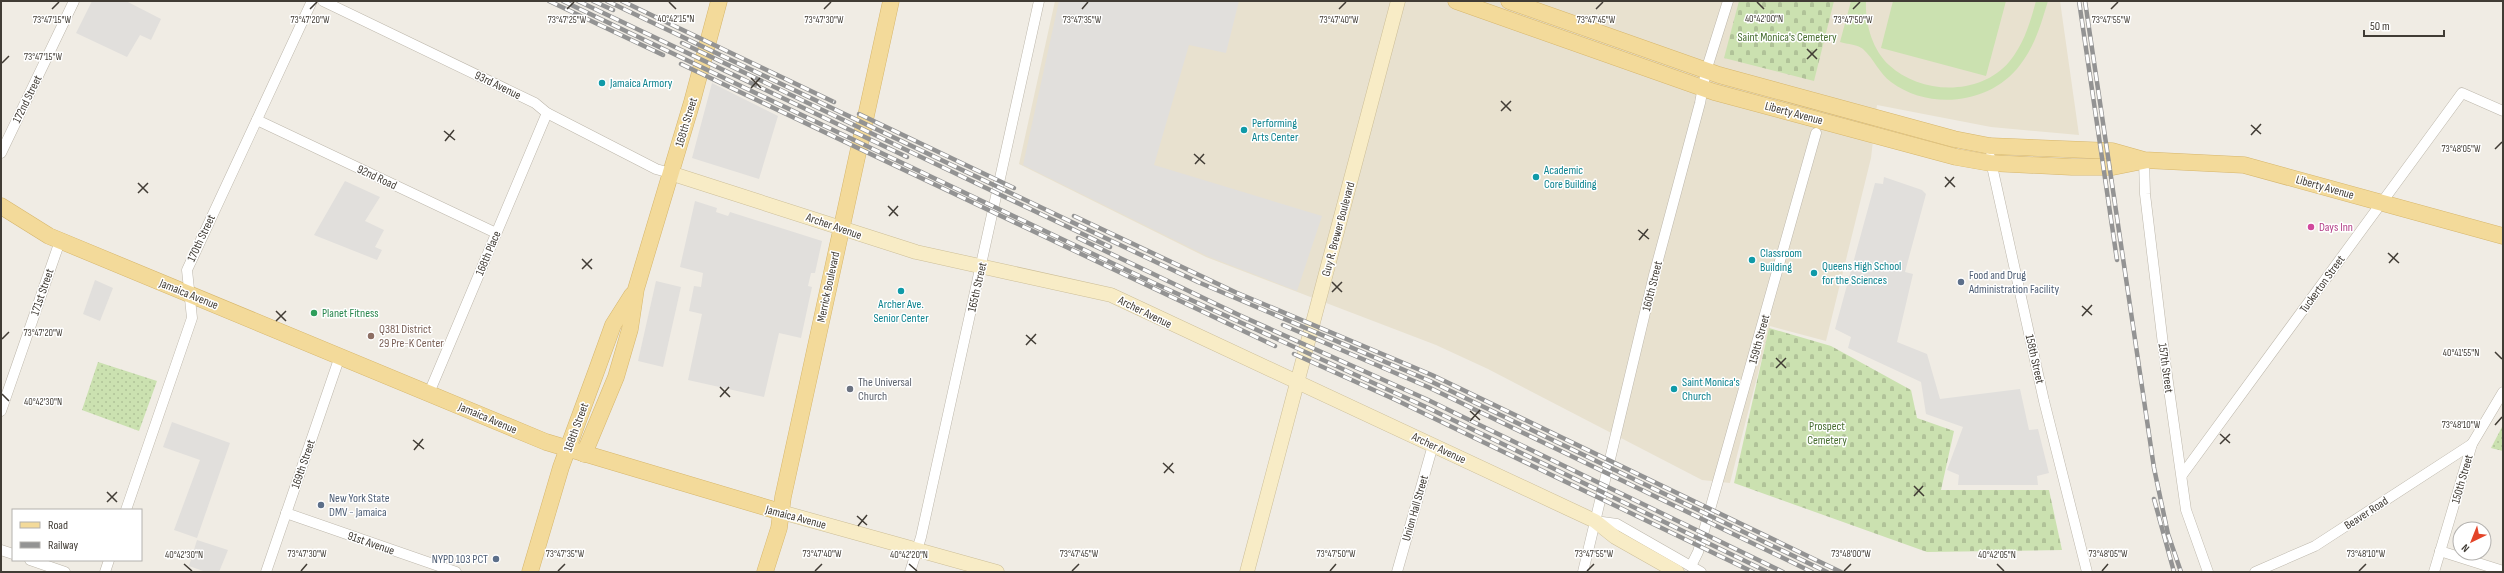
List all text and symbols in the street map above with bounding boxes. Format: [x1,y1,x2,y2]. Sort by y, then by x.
scale bar [2364,12,2444,38]
text: 40°42'15"N [658,13,694,25]
text: 40°42'00"N [1745,13,1783,25]
text: 73°47'15"W [33,14,71,26]
text: 73°47'20"W [291,14,330,26]
text: 73°47'25"W [548,14,587,26]
text: 73°47'30"W [805,14,844,26]
text: 73°47'35"W [1063,14,1102,26]
text: 73°47'40"W [1320,14,1359,26]
text: 73°47'45"W [1577,14,1616,26]
text: 73°47'50"W [1834,14,1873,26]
text: 73°47'55"W [2092,14,2131,26]
text: 50 m [2370,19,2390,34]
park label: Saint Monica's Cemetery [1737,30,1837,45]
text: 73°47'15"W [24,51,62,63]
street label: 93rd Avenue [472,68,524,103]
street label: 172nd Street [9,73,46,126]
place label: Jamaica Armory [609,76,673,91]
marker: Jamaica Armory [597,78,607,88]
street label: 168th Street [672,95,701,149]
street label: Liberty Avenue [1763,99,1825,128]
place label: Performing Arts Center [1251,116,1299,145]
marker: Performing Arts Center [1239,125,1249,135]
text: 73°48'05"W [2442,143,2481,155]
street label: 92nd Road [354,162,399,193]
place label: Academic Core Building [1543,163,1597,192]
marker: Academic Core Building [1531,172,1541,182]
street label: Liberty Avenue [2294,172,2356,203]
street label: Guy R. Brewer Boulevard [1319,180,1358,278]
street label: Archer Avenue [803,210,864,243]
street label: 170th Street [184,212,219,264]
place label: Days Inn [2319,220,2353,235]
marker: Days Inn [2306,222,2316,232]
street label: 168th Place [472,229,505,278]
place label: Classroom Building [1760,246,1802,275]
street label: Merrick Boulevard [814,250,843,324]
street label: Tuckerton Street [2296,252,2349,316]
marker: Classroom Building [1747,255,1757,265]
street label: 160th Street [1639,259,1666,313]
place label: Queens High School for the Sciences [1822,259,1901,288]
street label: 165th Street [965,261,991,313]
street label: 171st Street [27,267,58,317]
marker: Queens High School for the Sciences [1809,268,1819,278]
place label: Food and Drug Administration Facility [1968,268,2059,297]
street label: Jamaica Avenue [156,275,221,313]
marker: Food and Drug Administration Facility [1956,277,1966,287]
marker: Archer Ave. Senior Center [896,286,906,296]
street label: Archer Avenue [1114,293,1174,332]
place label: Archer Ave. Senior Center [873,297,929,326]
place label: Planet Fitness [322,306,378,321]
marker: Planet Fitness [309,308,319,318]
street label: 159th Street [1746,313,1773,365]
place label: Q381 District 29 Pre-K Center [379,322,444,351]
text: 73°47'20"W [24,327,63,339]
marker: Q381 District 29 Pre-K Center [366,331,376,341]
street label: 158th Street [2022,333,2048,386]
street label: 157th Street [2155,342,2176,394]
text: 40°41'55"N [2443,347,2479,359]
place label: The Universal Church [858,375,912,404]
place label: Saint Monica's Church [1682,375,1740,404]
marker: The Universal Church [845,384,855,394]
marker: Saint Monica's Church [1669,384,1679,394]
text: 40°42'30"N [24,396,62,408]
street label: Jamaica Avenue [455,399,519,438]
street label: 168th Street [561,400,592,454]
park label: Prospect Cemetery [1807,419,1847,448]
text: 73°48'10"W [2442,419,2481,431]
street label: Archer Avenue [1408,429,1468,468]
street label: 169th Street [288,437,319,491]
street label: 150th Street [2448,453,2477,505]
street label: Union Hall Street [1399,473,1432,543]
place label: New York State DMV - Jamaica [329,491,390,520]
street label: Beaver Road [2341,494,2391,533]
marker: New York State DMV - Jamaica [316,500,326,510]
street label: Jamaica Avenue [763,502,828,533]
legend [12,509,142,561]
text: Road [48,518,68,533]
north arrow [2452,521,2492,561]
street label: 91st Avenue [345,528,396,559]
text: Railway [48,538,79,553]
text: N [2459,541,2472,555]
text: 73°47'30"W [288,548,327,560]
text: 73°47'35"W [546,548,585,560]
text: 73°47'40"W [803,548,842,560]
text: 73°47'45"W [1060,548,1099,560]
text: 73°47'50"W [1317,548,1356,560]
text: 73°47'55"W [1575,548,1614,560]
text: 73°48'00"W [1831,548,1871,560]
text: 73°48'05"W [2089,548,2128,560]
text: 73°48'10"W [2347,548,2386,560]
text: 40°42'30"N [165,549,203,561]
text: 40°42'20"N [890,549,928,561]
text: 40°42'05"N [1978,549,2016,561]
place label: NYPD 103 PCT [432,552,488,567]
marker: NYPD 103 PCT [491,554,501,564]

